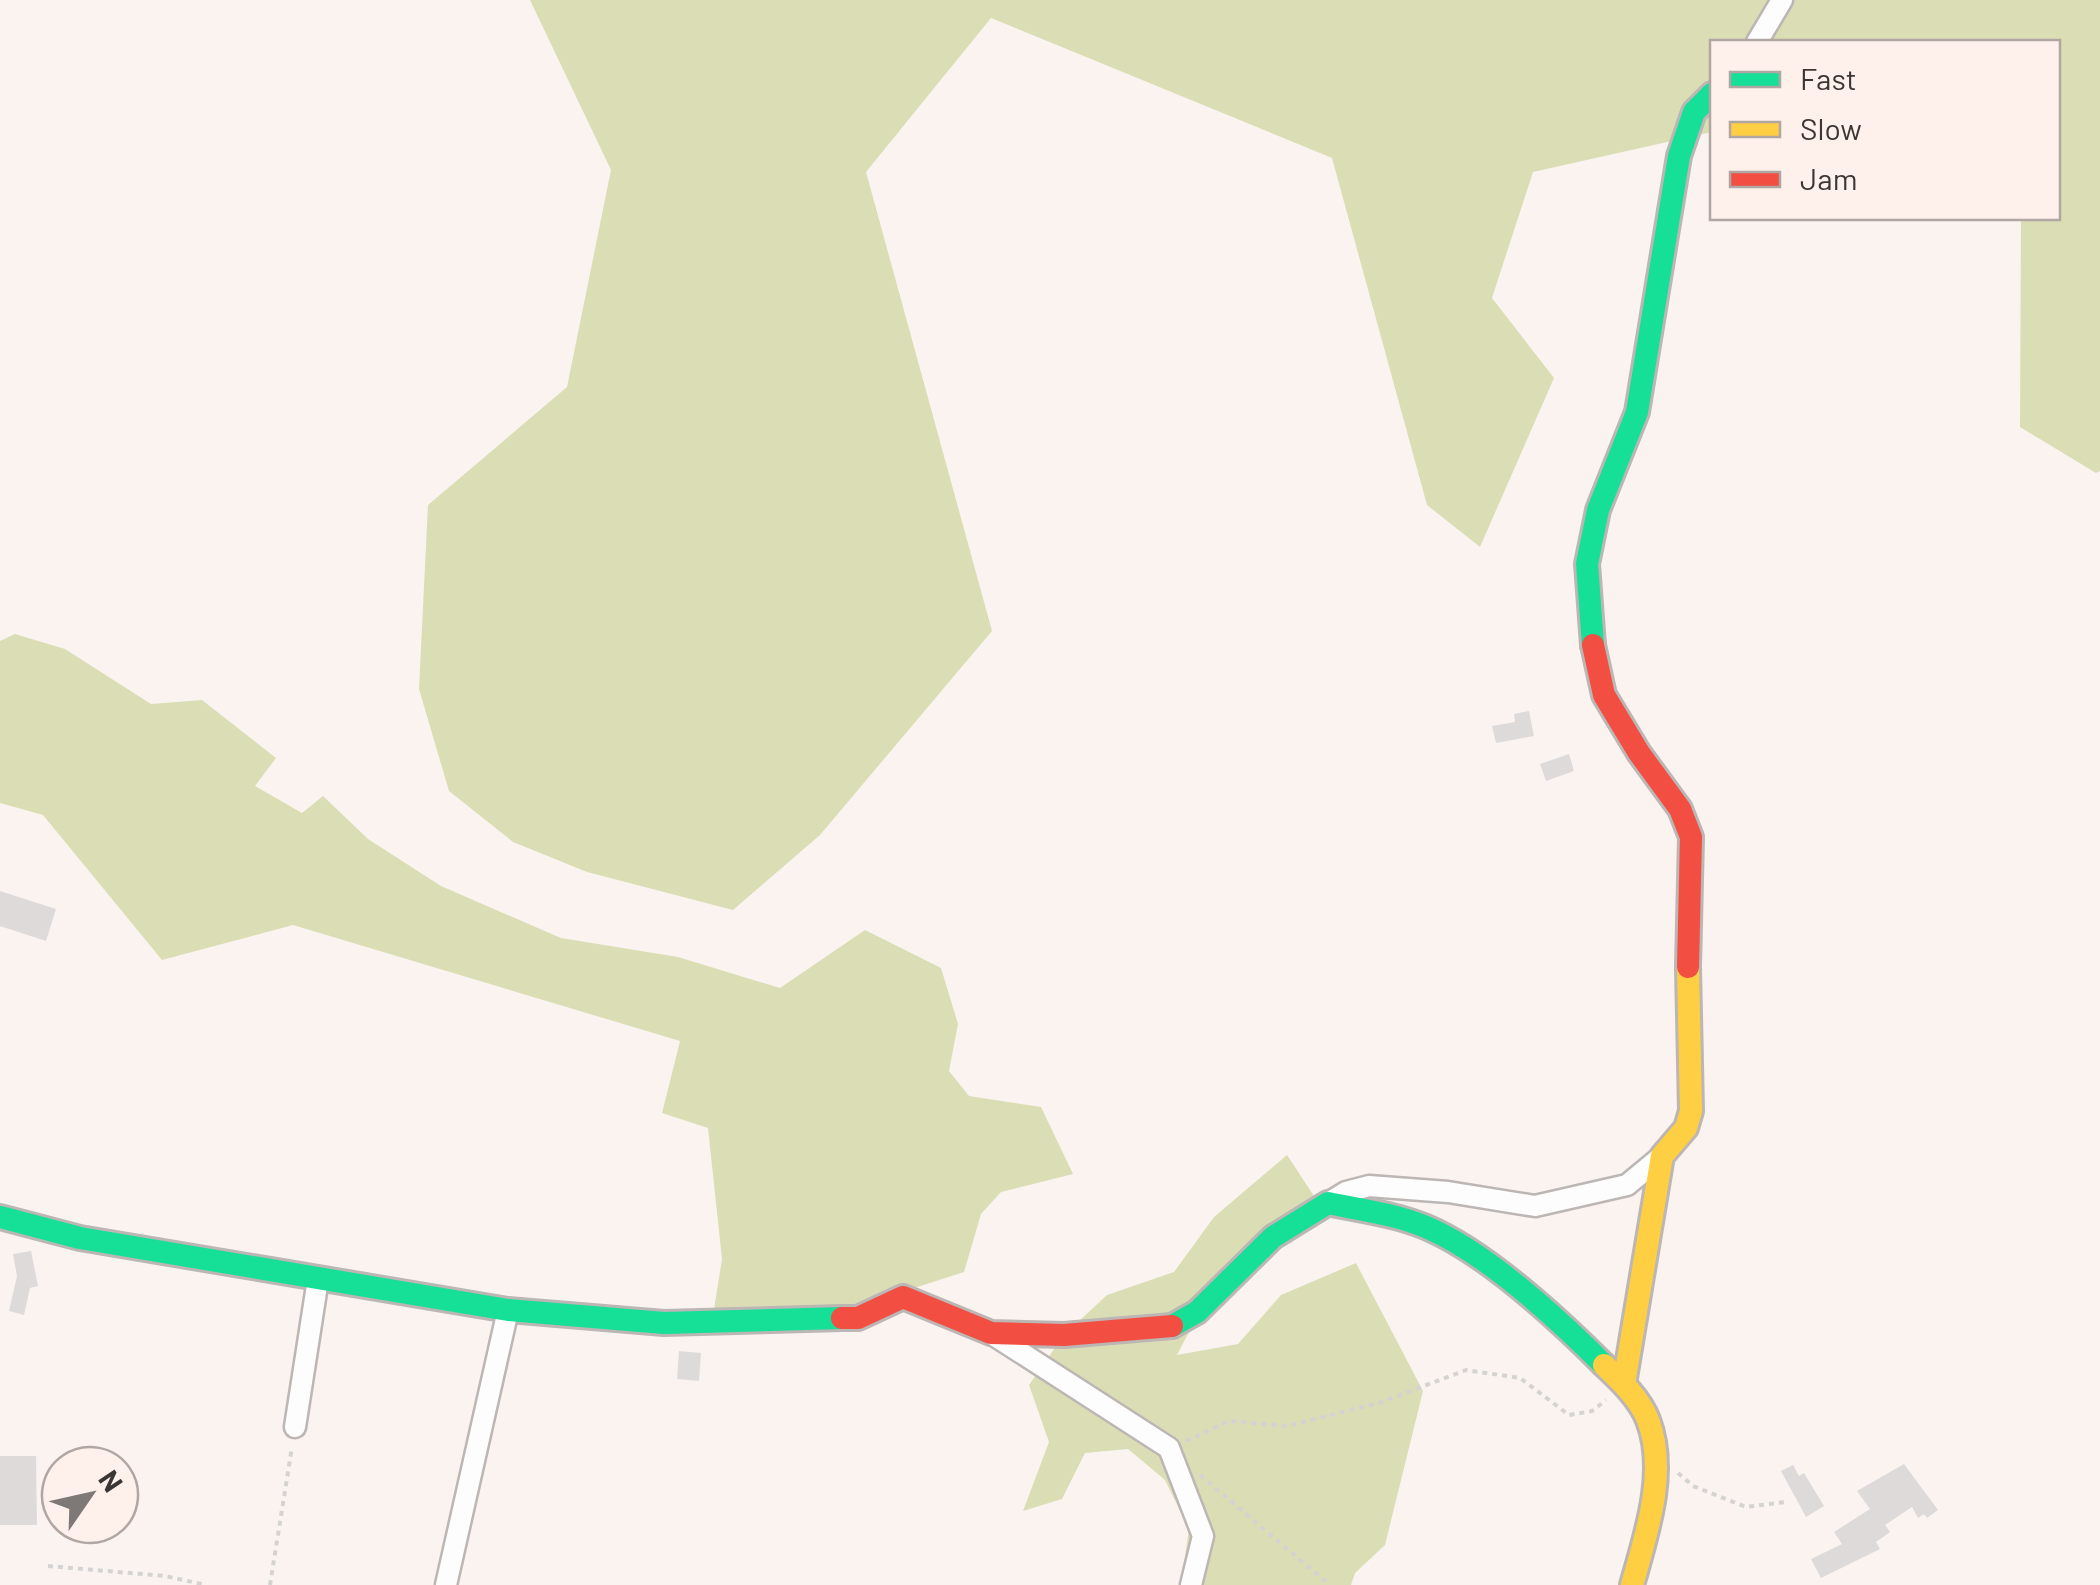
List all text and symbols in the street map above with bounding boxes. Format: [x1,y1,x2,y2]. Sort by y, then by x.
legend [1710,40,2060,220]
text: Fast [1800,60,1857,96]
text: Slow [1800,110,1862,146]
text: Jam [1800,160,1857,196]
north arrow [40,1445,140,1545]
text: N [92,1463,131,1498]

